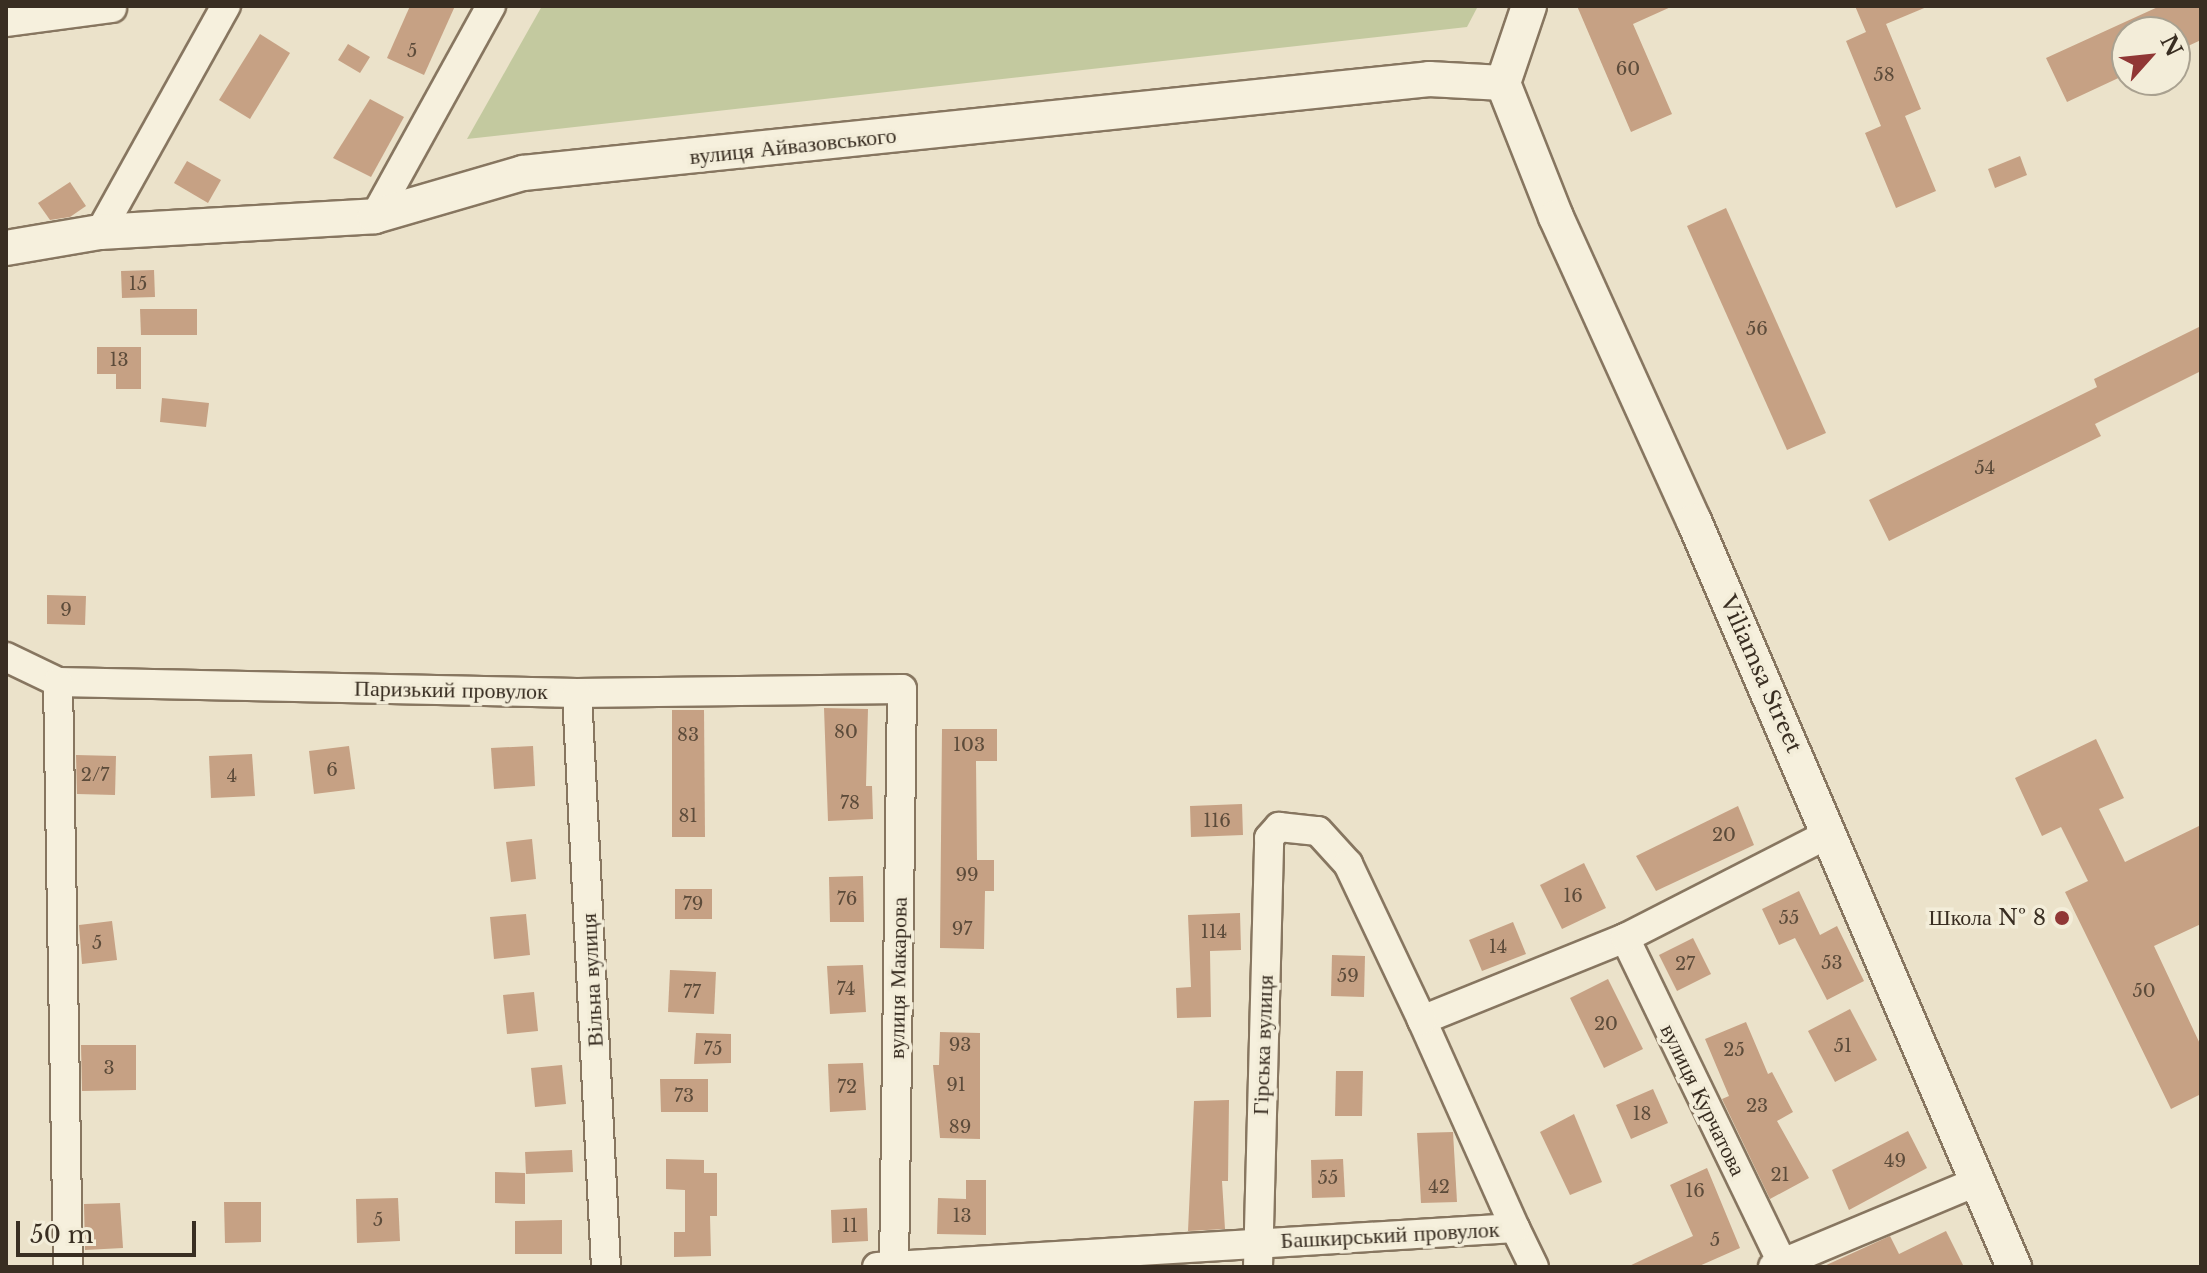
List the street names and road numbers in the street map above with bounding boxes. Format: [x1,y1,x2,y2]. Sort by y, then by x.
street label: вулиця Айвазовського [688,122,898,170]
street label: Viliamsa Street [1714,591,1808,757]
street label: Паризький провулок [354,675,548,705]
street label: вулиця Макарова [883,897,913,1059]
street label: Вільна вулиця [575,912,609,1048]
street label: Гірська вулиця [1247,974,1279,1116]
street label: вулиця Курчатова [1655,1020,1751,1180]
street label: Башкирський провулок [1280,1216,1500,1254]

